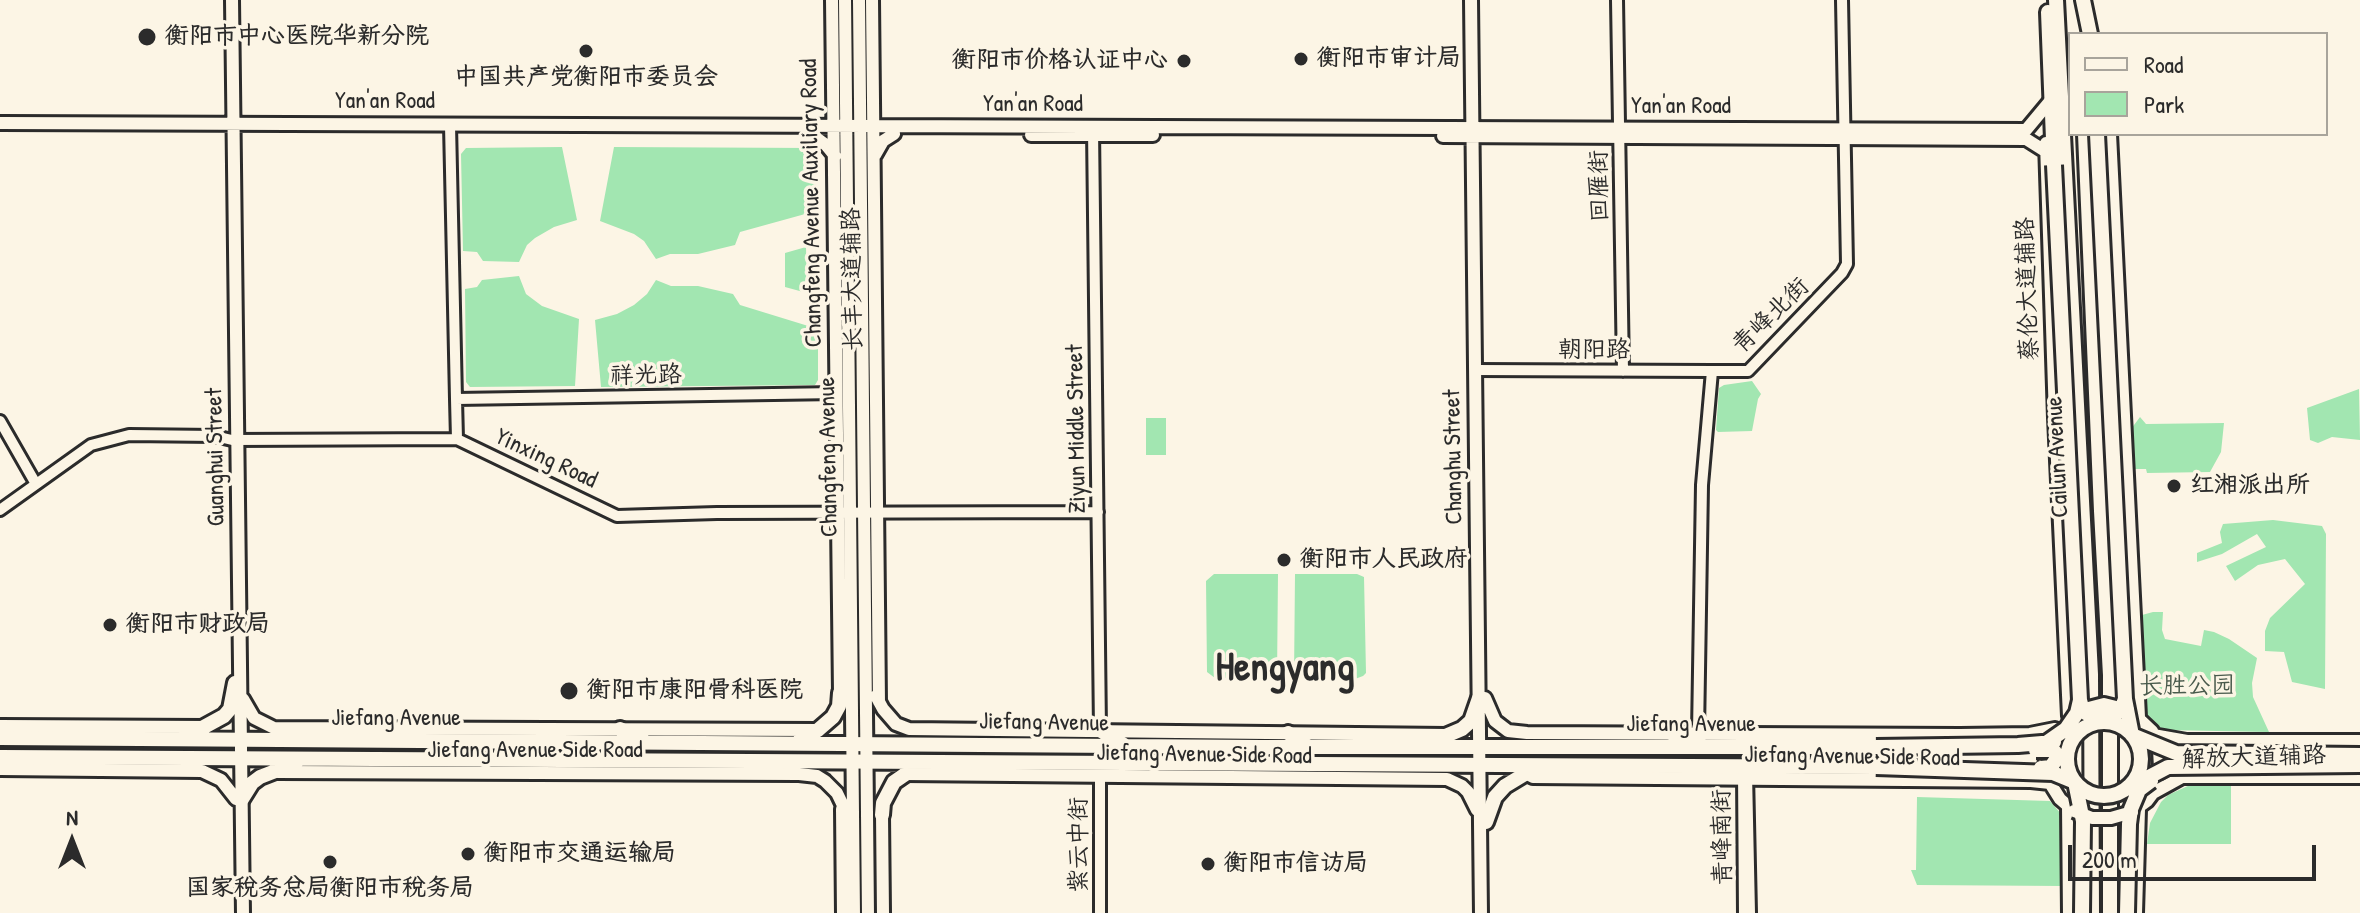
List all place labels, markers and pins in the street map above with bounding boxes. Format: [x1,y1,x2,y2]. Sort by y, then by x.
place label: 衡阳市中心医院华新分院 [165,23,429,51]
marker: 衡阳市中心医院华新分院 [136,26,158,48]
marker: 中国共产党衡阳市委员会 [577,42,595,60]
place label: 衡阳市审计局 [1317,45,1461,73]
place label: 衡阳市价格认证中心 [952,47,1168,75]
marker: 衡阳市审计局 [1292,50,1310,68]
marker: 衡阳市价格认证中心 [1175,52,1193,70]
place label: 中国共产党衡阳市委员会 [454,64,718,92]
place label: 红湘派出所 [2190,472,2310,500]
marker: 红湘派出所 [2165,477,2183,495]
place label: 衡阳市人民政府 [1300,546,1468,574]
marker: 衡阳市人民政府 [1275,551,1293,569]
place label: 衡阳市财政局 [126,611,270,639]
marker: 衡阳市财政局 [101,616,119,634]
place label: 衡阳市康阳骨科医院 [587,677,803,705]
marker: 衡阳市康阳骨科医院 [558,680,580,702]
place label: 衡阳市交通运输局 [484,840,676,868]
marker: 衡阳市交通运输局 [459,845,477,863]
place label: 衡阳市信访局 [1224,850,1368,878]
marker: 国家税务总局衡阳市税务局 [321,853,339,871]
marker: 衡阳市信访局 [1199,855,1217,873]
place label: 国家税务总局衡阳市税务局 [186,875,474,903]

